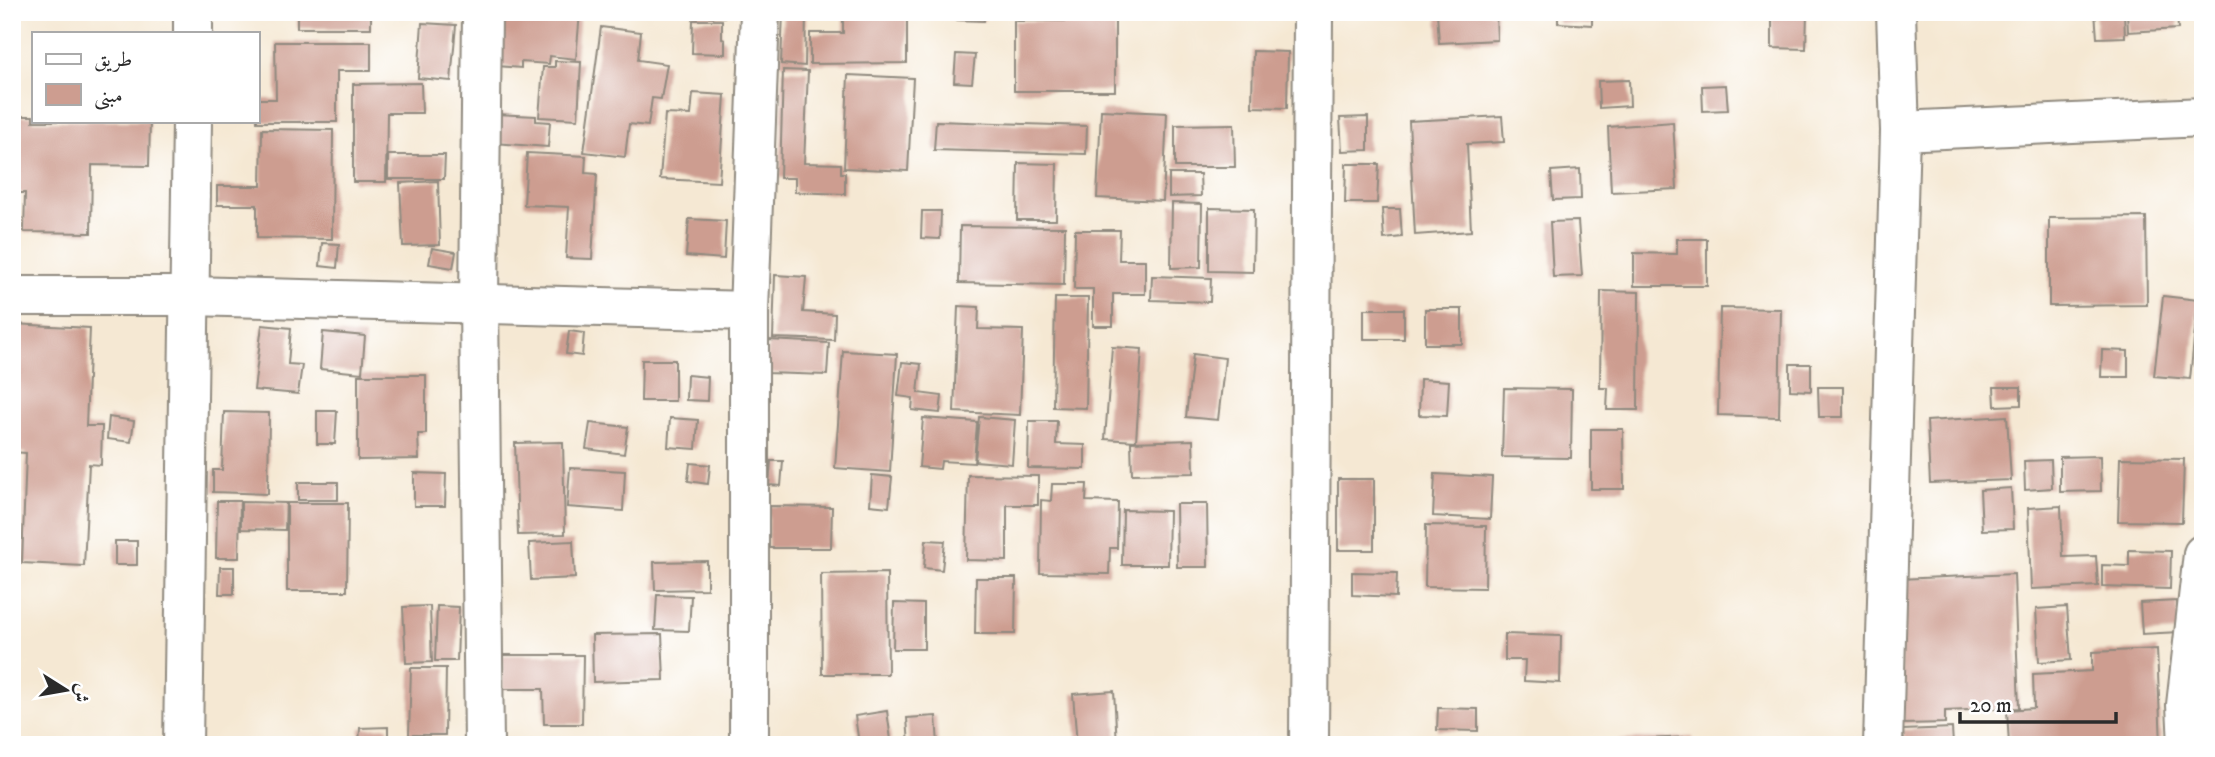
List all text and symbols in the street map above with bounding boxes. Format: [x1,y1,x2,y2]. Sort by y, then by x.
legend [32,32,259,122]
text: طريق [94,47,132,73]
text: مبنى [94,83,123,110]
north arrow [32,656,102,726]
scale bar [1960,680,2115,724]
text: ش [68,682,94,704]
text: 20 m [1970,693,2012,719]

